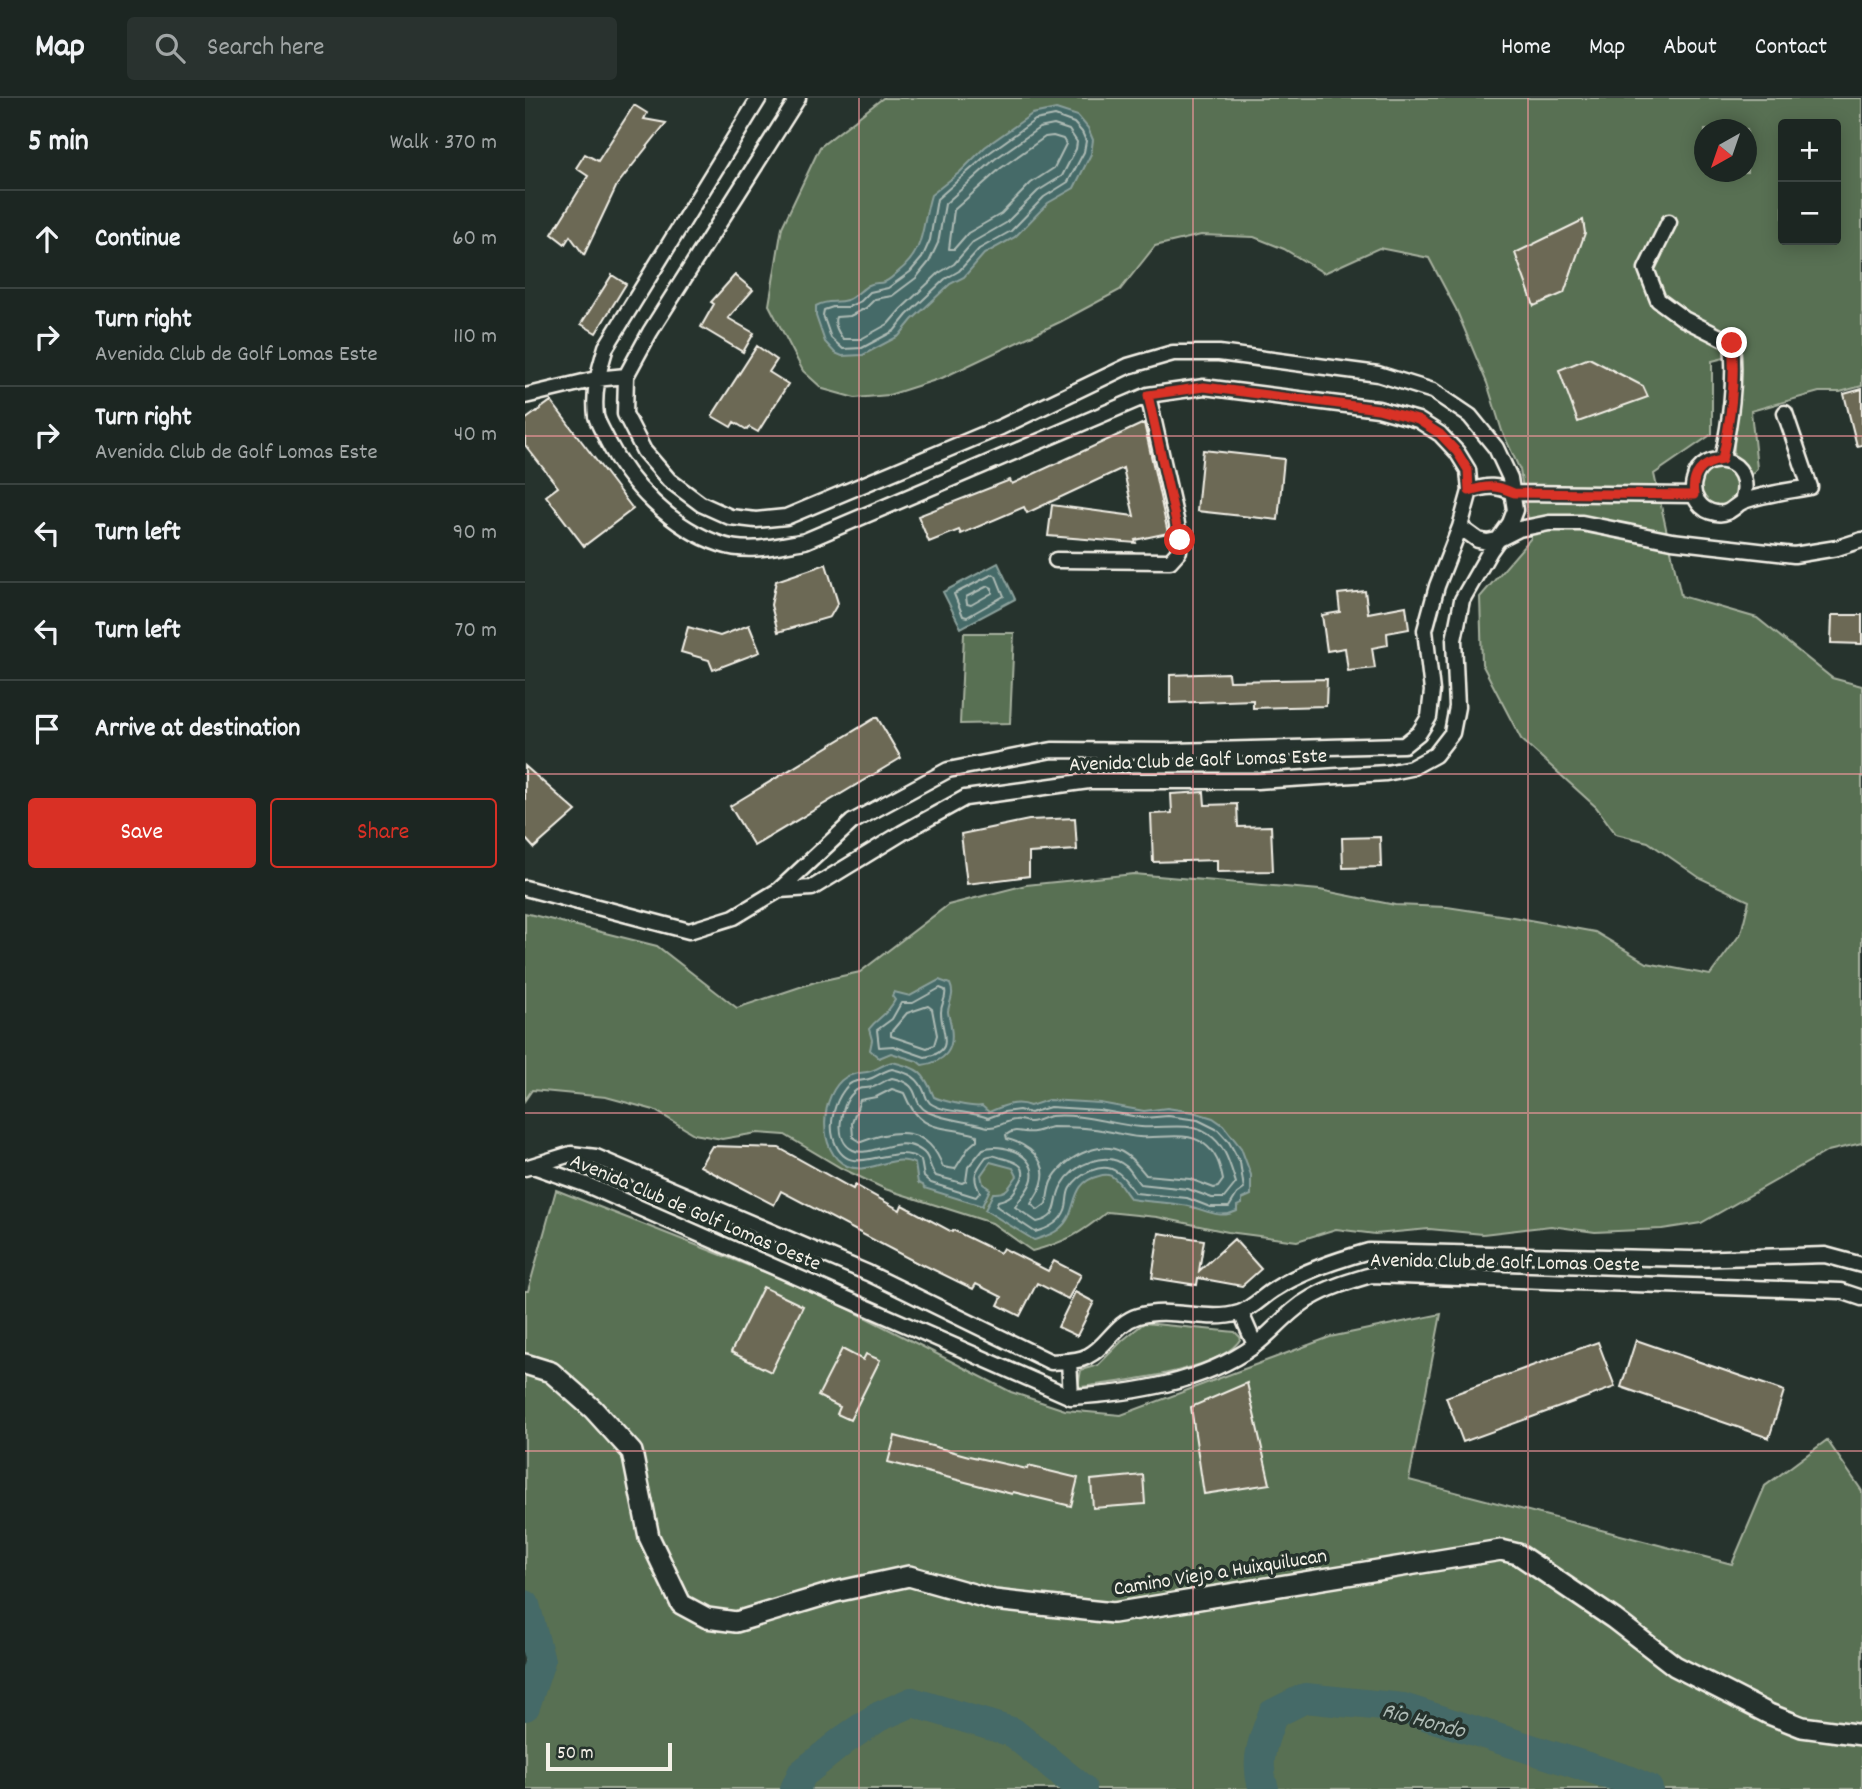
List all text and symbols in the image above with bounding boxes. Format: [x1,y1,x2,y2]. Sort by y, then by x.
search box [127,17,617,80]
text: Map [35,25,85,72]
icon: search [151,29,189,67]
text: Search here [207,30,325,67]
text: Home [1501,31,1551,65]
text: Map [1589,31,1625,65]
text: About [1663,31,1717,65]
text: Contact [1755,31,1827,65]
north arrow [1694,119,1757,182]
map controls [1778,119,1841,245]
button: + [1778,119,1841,182]
text: 5 min [28,122,89,165]
text: Walk · 370 m [390,127,497,160]
button: − [1778,182,1841,245]
icon: ahead [28,220,66,258]
text: Continue [95,221,180,258]
text: 60 m [452,223,497,256]
text: Turn right [95,302,192,339]
icon: right [28,318,66,356]
text: 110 m [453,321,497,354]
route end [1716,327,1747,358]
text: Avenida Club de Golf Lomas Este [95,339,378,372]
text: Turn right [95,400,192,437]
icon: right [28,416,66,454]
text: 40 m [454,419,497,452]
text: Avenida Club de Golf Lomas Este [95,437,378,470]
icon: left [28,514,66,552]
text: Turn left [95,515,181,552]
text: 90 m [453,517,497,550]
route start [1164,524,1195,555]
icon: left [28,612,66,650]
text: Turn left [95,613,181,650]
text: 70 m [455,615,497,648]
icon: arrive [28,710,66,748]
text: Arrive at destination [95,711,300,748]
street label: Avenida Club de Golf Lomas Este [1069,743,1328,781]
button: Save [28,798,256,868]
button: Share [270,798,497,868]
street label: Avenida Club de Golf Lomas Oeste [565,1147,825,1280]
street label: Avenida Club de Golf Lomas Oeste [1370,1247,1640,1281]
street label: Camino Viejo a Huixquilucan [1112,1542,1329,1606]
water label: Rio Hondo [1378,1695,1470,1750]
scale bar [546,1740,672,1772]
text: 50 m [557,1741,594,1768]

